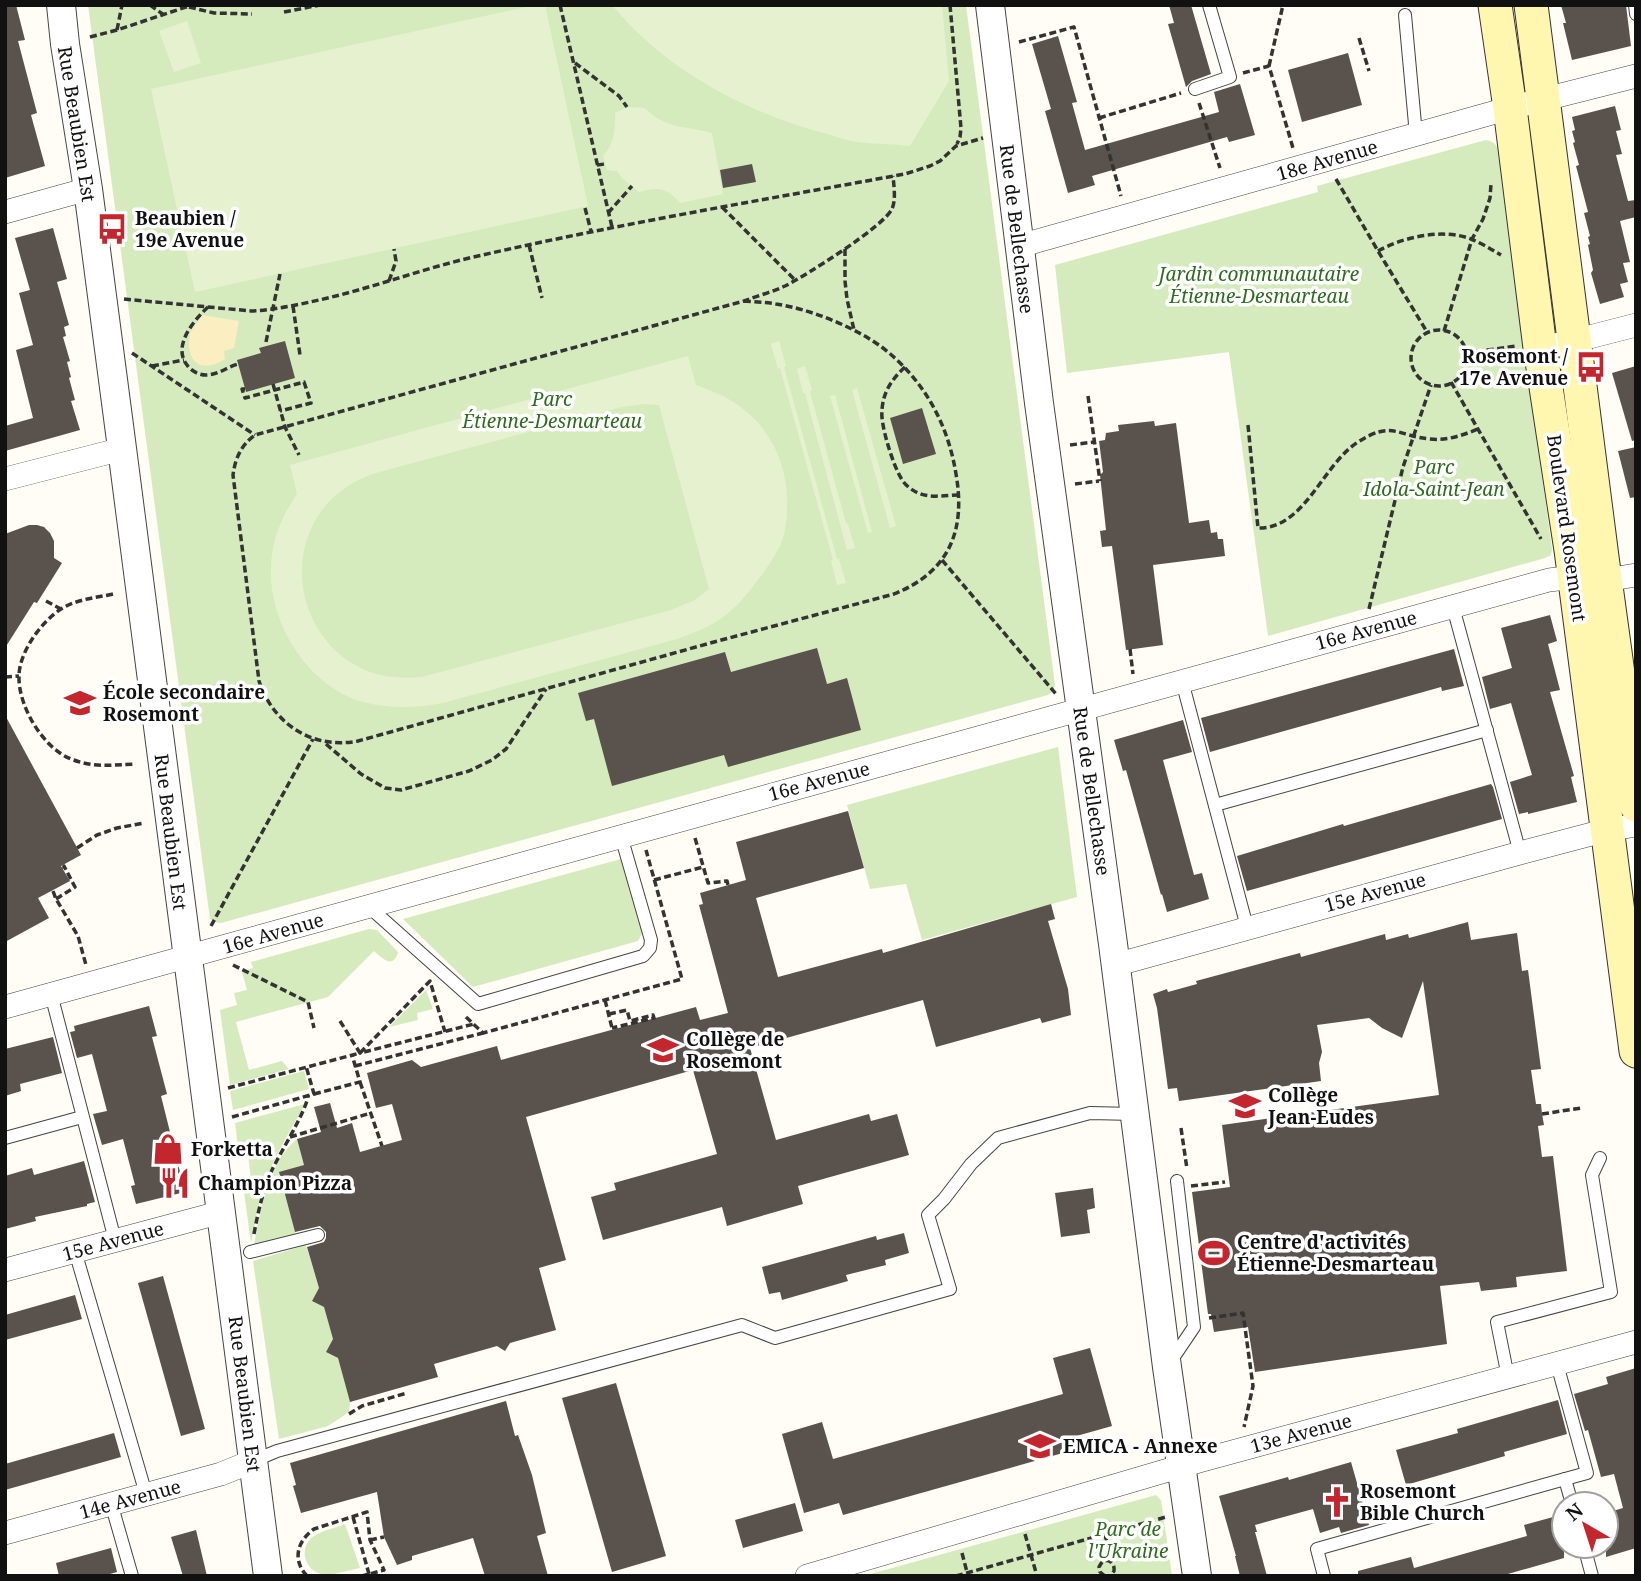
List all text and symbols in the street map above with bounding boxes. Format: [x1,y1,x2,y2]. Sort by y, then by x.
street label: Rue Beaubien Est [52,44,102,204]
street label: 18e Avenue [1273,133,1381,187]
street label: Rue de Bellechasse [994,143,1040,315]
place label: Beaubien / 19e Avenue [135,205,244,253]
bus stop icon: Beaubien / 19e Avenue [95,212,129,246]
park label: Jardin communautaire Étienne-Desmarteau [1156,261,1359,309]
place label: Rosemont / 17e Avenue [1459,343,1569,391]
bus stop icon: Rosemont / 17e Avenue [1574,350,1608,384]
park label: Parc Étienne-Desmarteau [461,386,642,434]
street label: Boulevard Rosemont [1541,433,1593,624]
park label: Parc Idola-Saint-Jean [1362,454,1505,502]
street label: 16e Avenue [1312,604,1420,656]
place label: École secondaire Rosemont [103,679,265,727]
school or university icon: École secondaire Rosemont [63,686,97,720]
street label: Rue de Bellechasse [1067,705,1117,877]
street label: Rue Beaubien Est [149,752,194,912]
street label: 16e Avenue [765,755,873,807]
street label: 15e Avenue [1321,866,1429,918]
street label: 16e Avenue [219,906,327,960]
place label: Collège de Rosemont [686,1026,784,1074]
school or university icon: Collège de Rosemont [646,1033,680,1067]
place label: Collège Jean-Eudes [1267,1082,1374,1130]
school or university icon: Collège Jean-Eudes [1228,1089,1262,1123]
shop icon: Forketta [151,1132,185,1166]
place label: Forketta [191,1136,273,1162]
restaurant icon: Champion Pizza [158,1166,192,1200]
place label: Champion Pizza [198,1170,352,1196]
street label: 15e Avenue [59,1215,167,1267]
place label: Centre d'activités Étienne-Desmarteau [1237,1229,1434,1277]
sports icon: Centre d'activités Étienne-Desmarteau [1197,1236,1231,1270]
street label: Rue Beaubien Est [223,1314,268,1474]
street label: 13e Avenue [1247,1407,1355,1459]
school or university icon: EMICA - Annexe [1023,1429,1057,1463]
place label: EMICA - Annexe [1063,1433,1218,1459]
street label: 14e Avenue [76,1473,184,1525]
place label: Rosemont Bible Church [1360,1478,1485,1526]
church icon: Rosemont Bible Church [1320,1485,1354,1519]
north arrow [1550,1490,1620,1560]
text: N [1560,1497,1588,1527]
park label: Parc de l'Ukraine [1088,1516,1168,1564]

